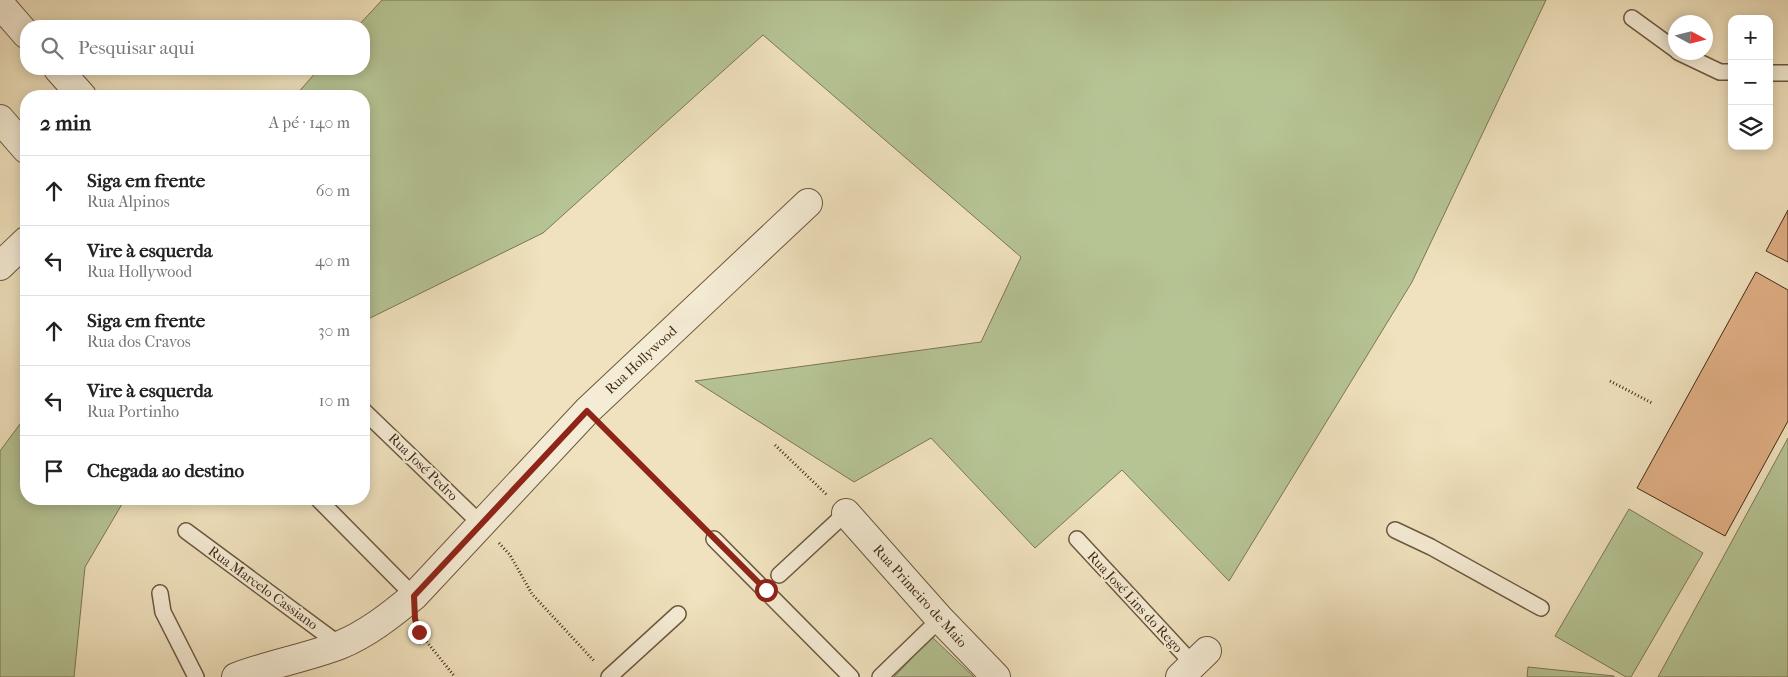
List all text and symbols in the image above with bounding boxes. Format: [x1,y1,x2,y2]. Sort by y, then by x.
north arrow [1668,15,1713,60]
map controls [1728,15,1773,150]
button: + [1728,15,1773,60]
search box [20,20,370,75]
icon: search [38,34,66,62]
text: Pesquisar aqui [78,37,195,59]
button: − [1728,60,1773,105]
button: layers [1728,105,1773,150]
text: 2 min [40,111,91,135]
text: A pé · 140 m [269,113,350,132]
text: Siga em frente [87,170,205,192]
icon: ahead [40,177,68,205]
text: 60 m [316,181,350,200]
text: Rua Alpinos [87,192,170,211]
text: Vire à esquerda [87,240,213,262]
icon: left [40,247,68,275]
text: 40 m [315,251,350,270]
text: Rua Hollywood [87,262,192,281]
text: Siga em frente [87,310,205,332]
icon: ahead [40,317,68,345]
text: 30 m [318,321,350,340]
street label: Rua Hollywood [602,322,681,398]
text: Rua dos Cravos [87,332,191,351]
text: Vire à esquerda [87,380,213,402]
icon: left [40,387,68,415]
text: 10 m [319,391,350,410]
text: Rua Portinho [87,402,179,421]
street label: Rua José Pedro [385,430,461,504]
icon: arrive [40,457,68,485]
text: Chegada ao destino [87,460,244,482]
street label: Rua Primeiro de Maio [869,541,971,651]
street label: Rua Marcelo Cassiano [205,542,321,634]
street label: Rua José Lins do Rego [1084,548,1186,656]
route start [755,579,778,602]
route end [408,621,431,644]

